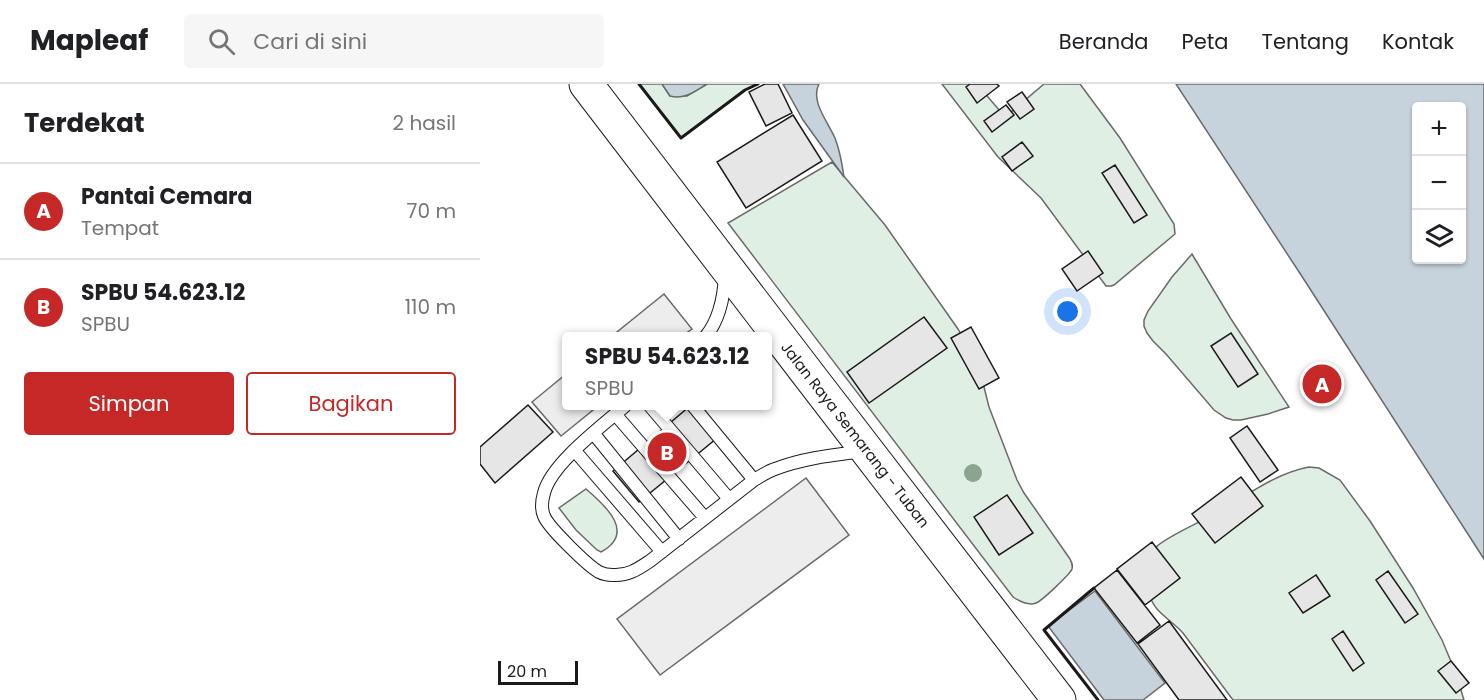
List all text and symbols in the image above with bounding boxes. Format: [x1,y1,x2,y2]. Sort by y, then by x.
search box [184,14,604,68]
text: Mapleaf [30,21,148,60]
icon: search [205,25,238,58]
text: Cari di sini [253,26,367,57]
text: Beranda [1059,27,1149,56]
text: Peta [1182,27,1229,56]
text: Tentang [1262,27,1349,56]
text: Kontak [1382,27,1454,56]
map controls [1412,102,1466,264]
button: + [1412,102,1466,156]
text: Terdekat [24,105,144,141]
text: 2 hasil [393,109,456,137]
button: − [1412,156,1466,210]
text: Pantai Cemara [81,181,252,212]
text: A [36,197,51,225]
text: 70 m [407,197,456,225]
button: layers [1412,210,1466,264]
text: Tempat [81,214,159,242]
text: SPBU 54.623.12 [81,277,245,308]
text: B [37,293,50,321]
text: 110 m [405,293,456,321]
your location [1053,297,1082,326]
text: SPBU [81,310,130,338]
popup [562,332,772,410]
street label: Jalan Raya Semarang - Tuban [776,337,935,532]
text: SPBU 54.623.12 [585,341,749,372]
pin: A [1302,362,1342,406]
button: Simpan [24,372,234,435]
button: Bagikan [246,372,456,435]
text: SPBU [585,374,634,402]
pin: B [648,430,687,475]
scale bar [498,658,578,686]
text: 20 m [507,660,547,683]

